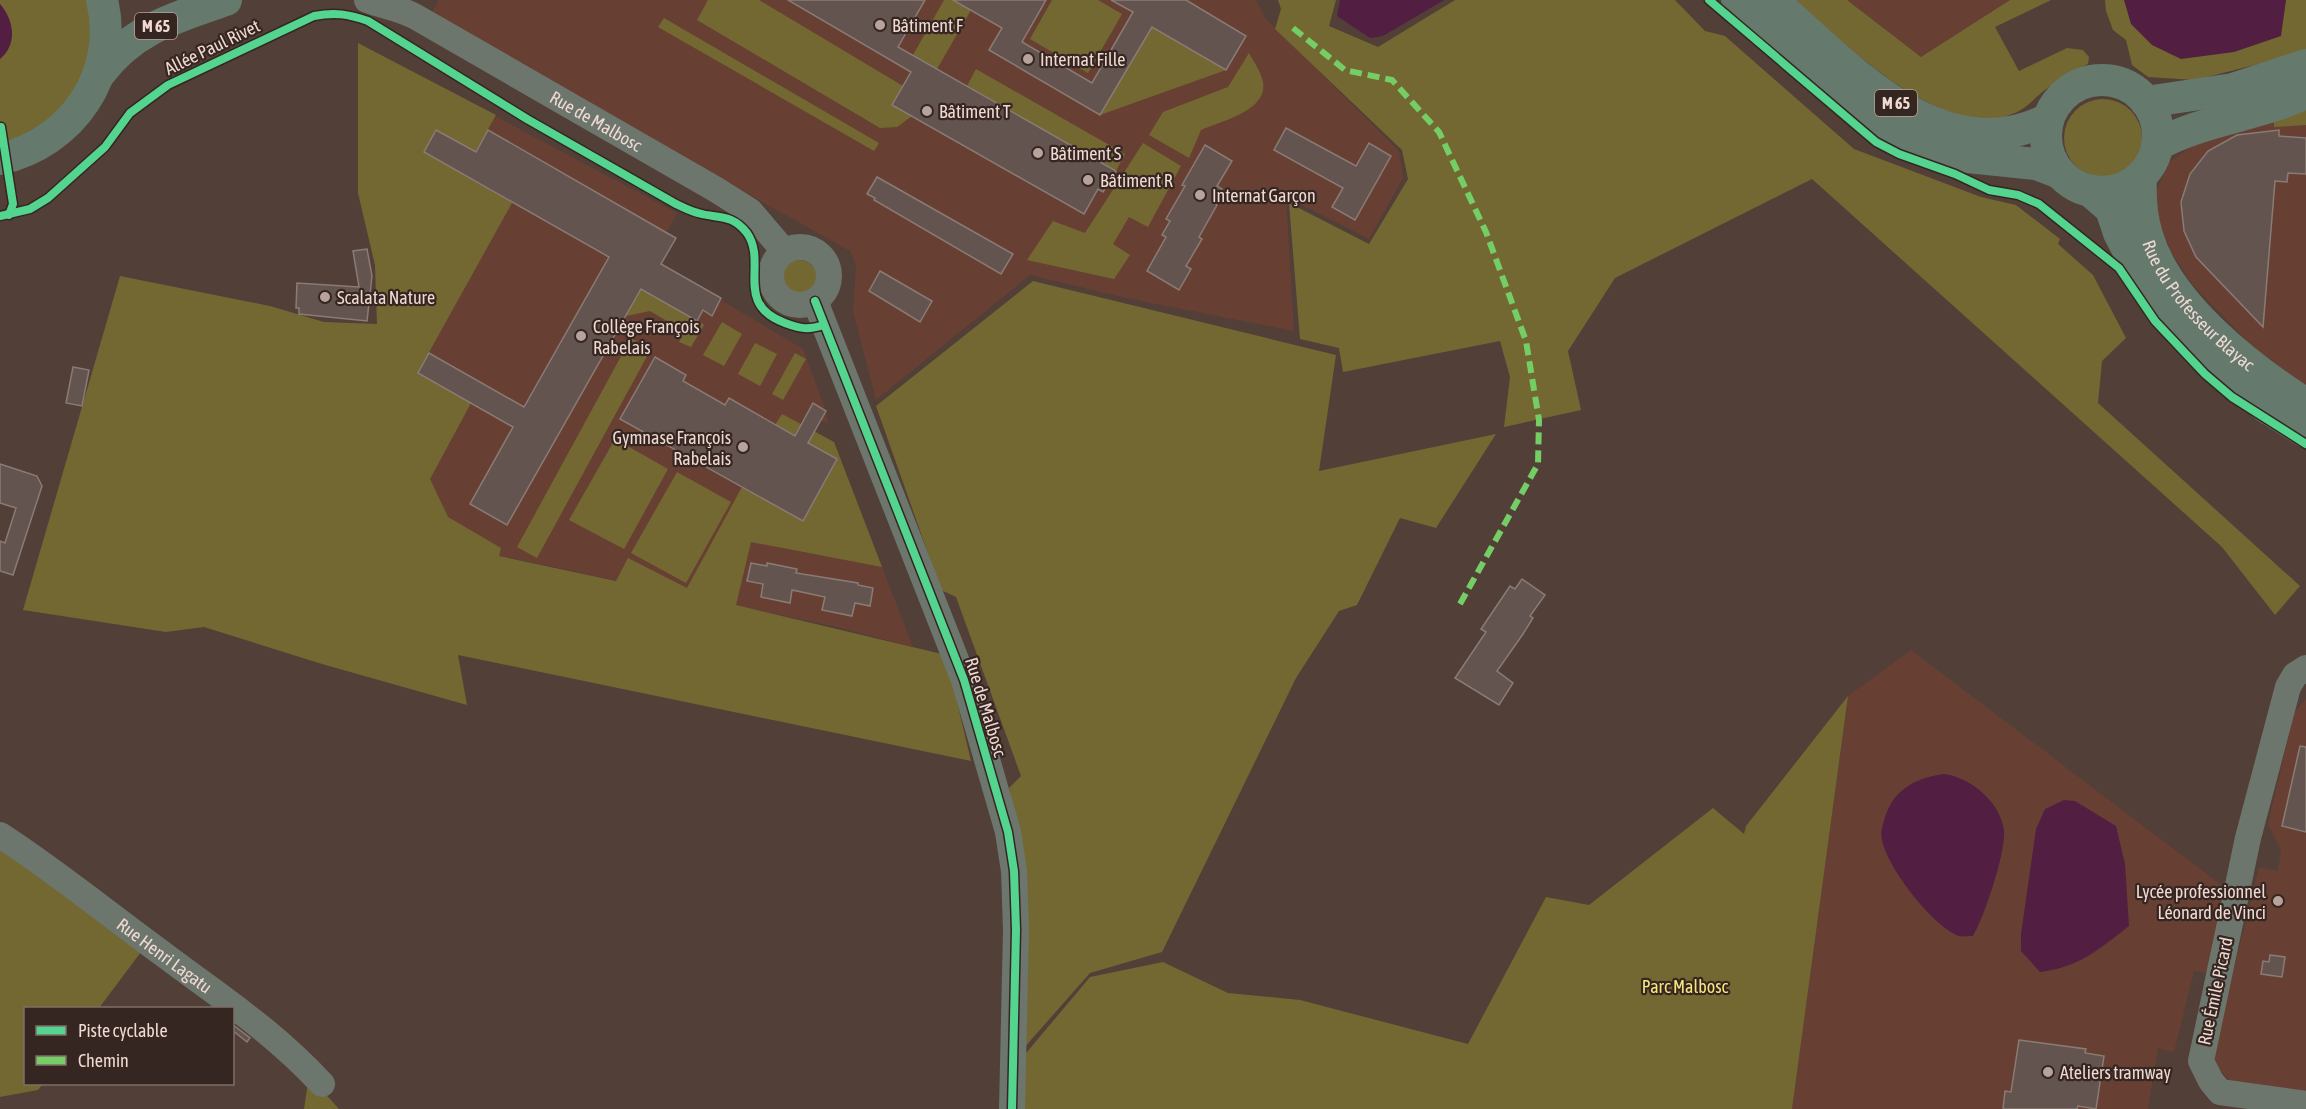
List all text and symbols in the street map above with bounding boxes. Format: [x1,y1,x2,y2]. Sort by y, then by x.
road number: M 65 [135,13,177,39]
street label: Allée Paul Rivet [161,15,263,79]
place label: Bâtiment F [892,15,964,36]
marker: Bâtiment F [873,18,887,32]
place label: Internat Fille [1040,49,1125,70]
marker: Internat Fille [1021,52,1035,66]
street label: Rue de Malbosc [547,86,646,156]
road number: M 65 [1875,90,1917,116]
place label: Bâtiment T [939,101,1011,122]
marker: Bâtiment T [920,104,934,118]
place label: Bâtiment S [1050,143,1122,164]
marker: Bâtiment S [1031,146,1045,160]
place label: Bâtiment R [1100,170,1173,191]
marker: Bâtiment R [1081,173,1095,187]
place label: Internat Garçon [1212,185,1316,206]
marker: Internat Garçon [1193,188,1207,202]
street label: Rue du Professeur Blayac [2139,237,2259,375]
place label: Scalata Nature [337,287,435,308]
marker: Scalata Nature [318,290,332,304]
place label: Collège François Rabelais [593,316,700,358]
marker: Collège François Rabelais [574,329,588,343]
place label: Gymnase François Rabelais [612,427,731,469]
marker: Gymnase François Rabelais [736,440,750,454]
street label: Rue de Malbosc [961,655,1011,759]
place label: Lycée professionnel Léonard de Vinci [2136,881,2266,923]
marker: Lycée professionnel Léonard de Vinci [2271,894,2285,908]
street label: Rue Henri Lagatu [113,913,216,997]
street label: Rue Émile Picard [2193,935,2237,1047]
park label: Parc Malbosc [1642,976,1729,997]
legend [24,1007,234,1085]
text: Piste cyclable [78,1020,168,1041]
text: Chemin [78,1050,129,1071]
place label: Ateliers tramway [2060,1062,2171,1083]
marker: Ateliers tramway [2041,1065,2055,1079]

